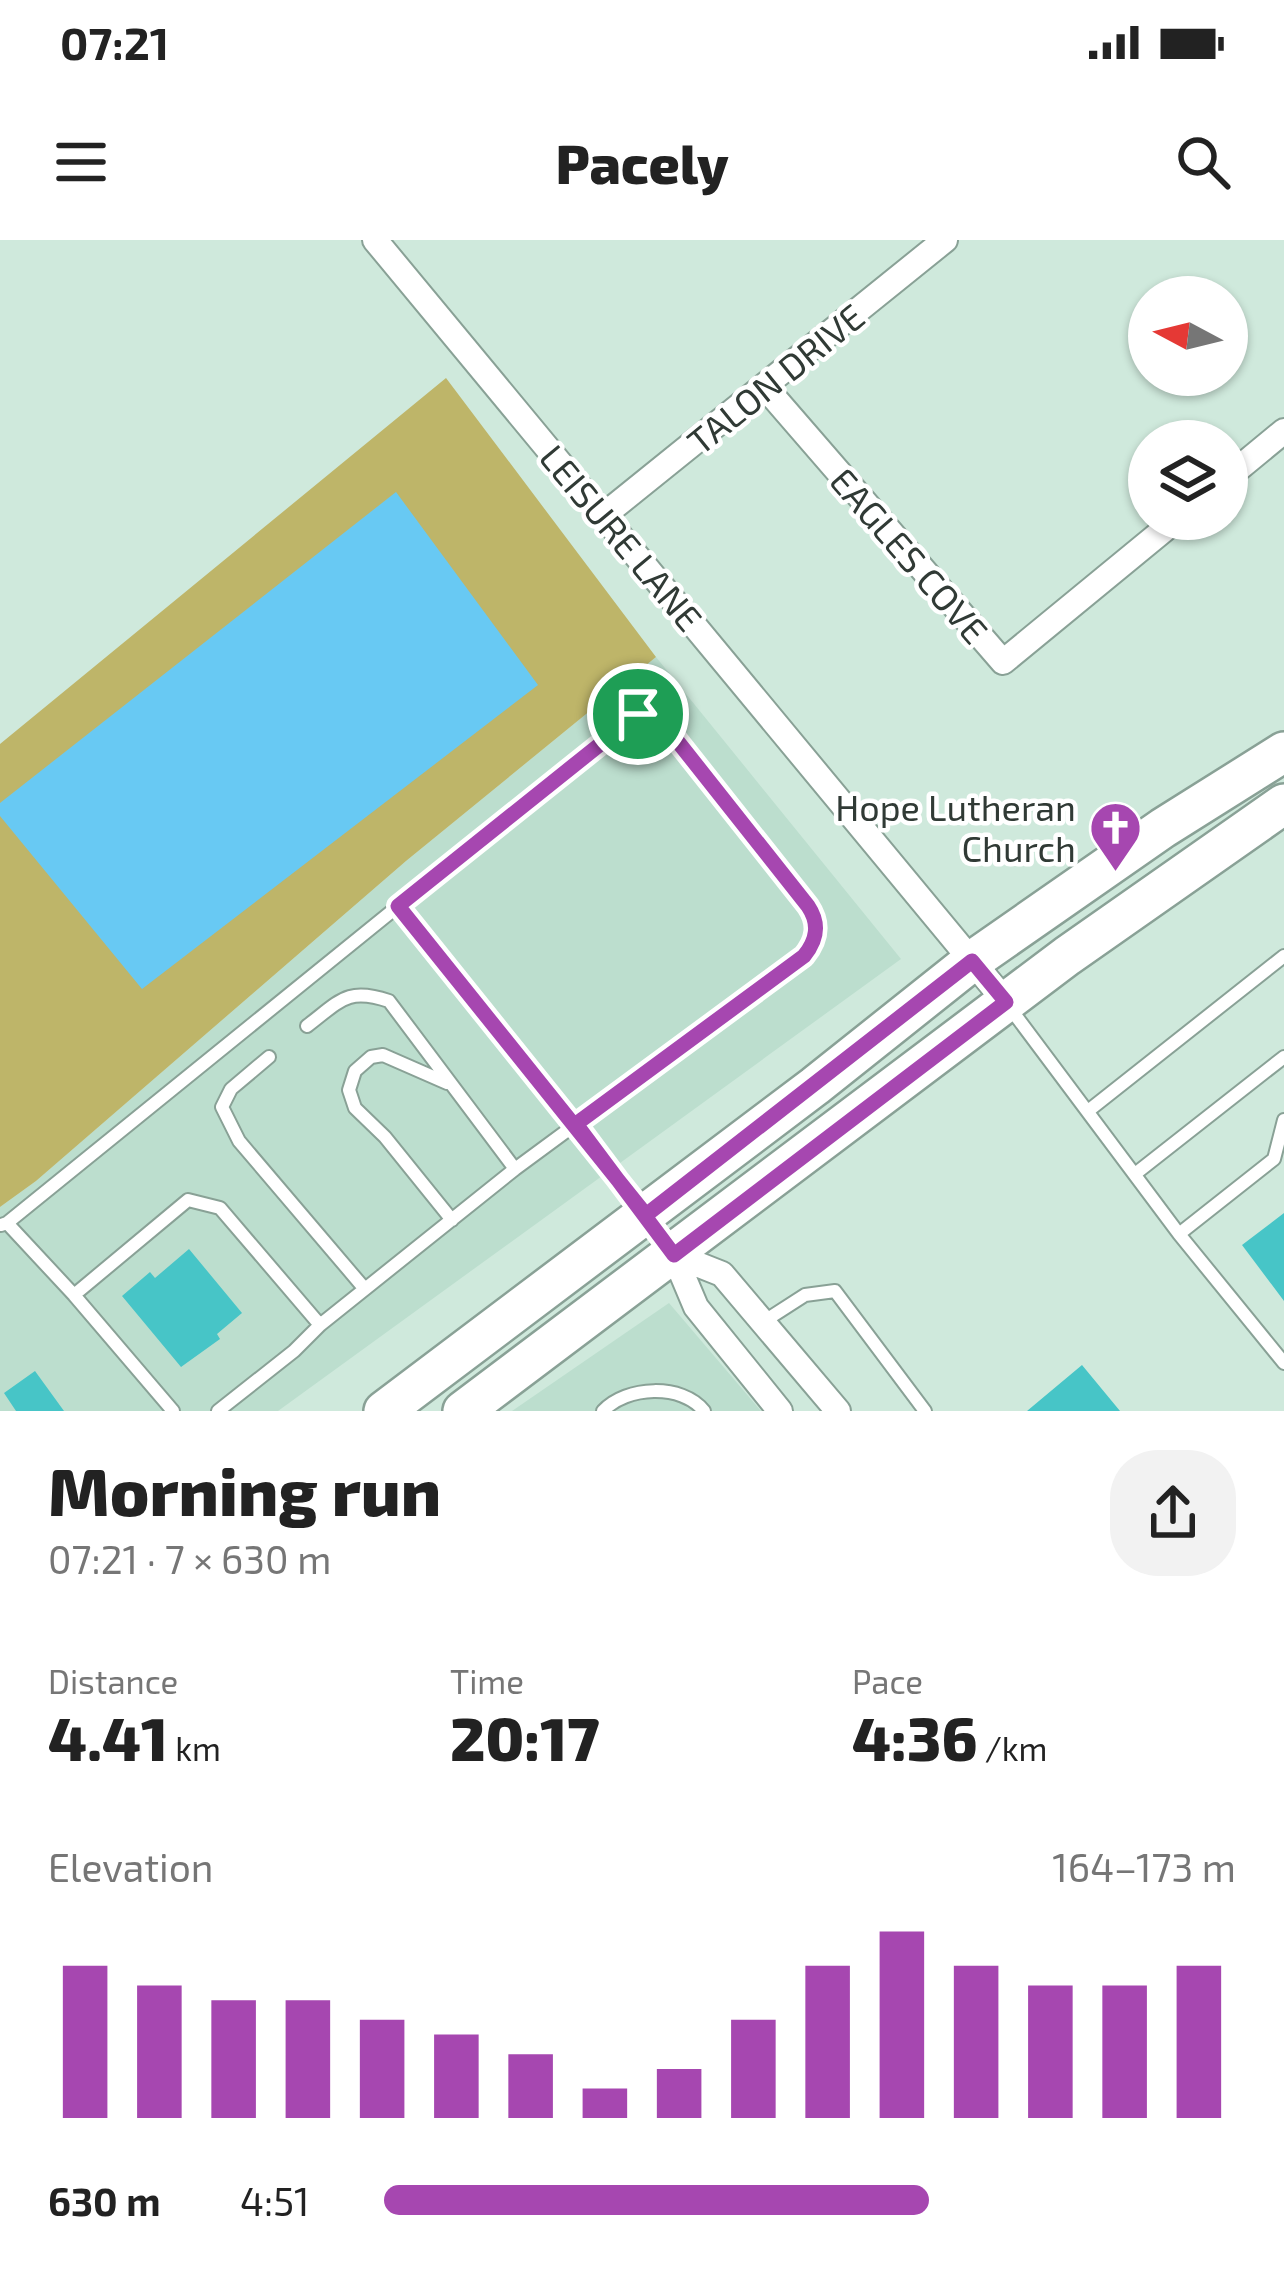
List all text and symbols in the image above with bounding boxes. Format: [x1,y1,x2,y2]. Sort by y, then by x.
text: 07:21 [60,15,169,69]
icon: menu [48,129,114,195]
icon: search [1170,129,1236,195]
text: Pacely [556,130,728,195]
north arrow [1128,276,1248,396]
map controls [1128,276,1248,540]
street label: TALON DRIVE [678,294,872,462]
button: layers [1128,420,1248,540]
street label: LEISURE LANE [532,435,712,639]
street label: EAGLES COVE [822,459,998,651]
pin [587,663,689,765]
icon: arrive [605,681,671,747]
place label: Hope Lutheran Church [835,785,1076,869]
church icon: Hope Lutheran Church [1087,799,1143,873]
text: Morning run [48,1450,441,1529]
button: share [1110,1450,1236,1576]
text: 07:21 · 7 × 630 m [48,1535,331,1582]
text: Distance [48,1661,178,1701]
text: Time [450,1661,524,1701]
text: Pace [852,1661,923,1701]
text: 4.41 [48,1701,168,1773]
text: 20:17 [450,1701,600,1773]
text: 4:36 [852,1701,977,1773]
text: km [168,1728,221,1768]
text: /km [977,1728,1048,1768]
text: Elevation [48,1843,213,1890]
text: 164–173 m [1052,1843,1236,1890]
text: 630 m [48,2177,161,2224]
text: 4:51 [240,2177,310,2224]

